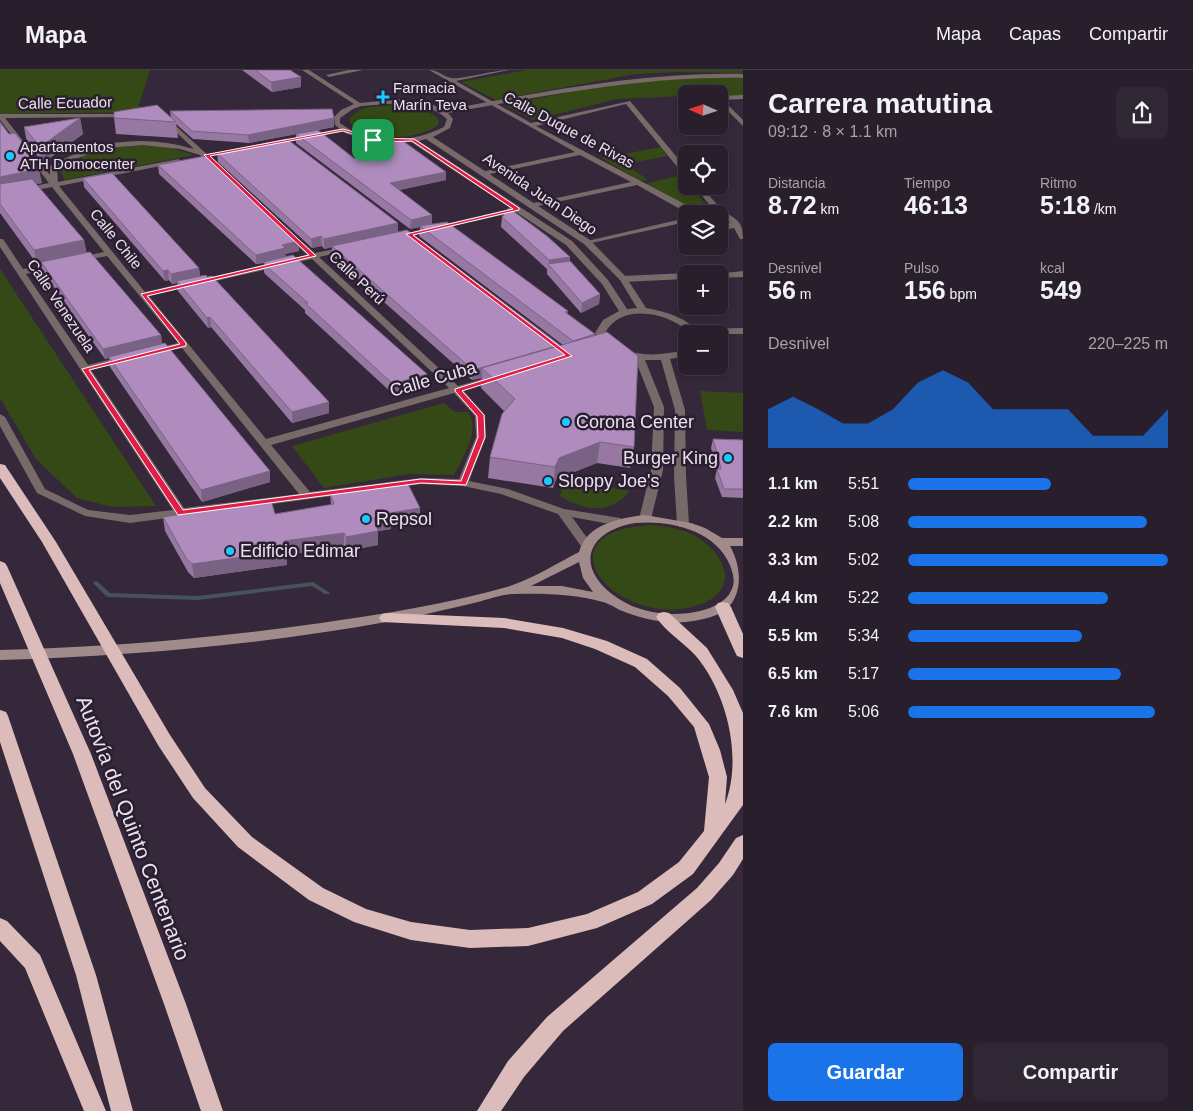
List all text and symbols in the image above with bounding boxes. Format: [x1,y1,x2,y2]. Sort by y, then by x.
text: Mapa [25,21,86,48]
text: Mapa [936,24,981,44]
text: Capas [1009,24,1061,44]
text: Compartir [1089,24,1168,44]
place label: Farmacia Marín Teva [393,79,468,113]
north arrow [678,85,728,135]
map controls [678,85,728,375]
button: share [1116,87,1168,139]
street label: Calle Duque de Rivas [501,88,637,171]
text: Carrera matutina [768,88,992,119]
marker: Farmacia Marín Teva [377,91,389,103]
street label: Calle Ecuador [18,93,112,112]
pin [352,119,394,161]
text: 09:12 · 8 × 1.1 km [768,123,897,140]
icon: arrive [359,126,387,154]
place label: Apartamentos ATH Domocenter [20,138,135,172]
button: locate [678,145,728,195]
street label: Avenida Juan Diego [480,149,601,238]
marker: Apartamentos ATH Domocenter [4,150,16,162]
text: Distancia [768,175,826,191]
text: Tiempo [904,175,950,191]
text: Ritmo [1040,175,1077,191]
text: 8.72 [768,191,817,219]
text: 46:13 [904,191,968,219]
text: 5:18 [1040,191,1090,219]
text: km [817,201,839,217]
text: /km [1090,201,1117,217]
street label: Calle Chile [87,205,146,272]
button: layers [678,205,728,255]
street label: Calle Perú [326,248,389,308]
street label: Calle Venezuela [24,256,99,356]
text: Desnivel [768,260,822,276]
text: Pulso [904,260,939,276]
text: kcal [1040,260,1065,276]
button: + [678,265,728,315]
text: 56 [768,276,796,304]
text: 156 [904,276,946,304]
text: 549 [1040,276,1082,304]
text: m [796,286,811,302]
text: bpm [946,286,977,302]
button: − [678,325,728,375]
text: Desnivel [768,335,829,352]
text: 220–225 m [1088,335,1168,352]
street label: Calle Cuba [387,357,480,401]
place label: Corona Center [576,412,694,432]
marker: Corona Center [560,416,572,428]
place label: Burger King [623,448,718,468]
marker: Burger King [722,452,734,464]
place label: Sloppy Joe's [558,471,660,491]
marker: Sloppy Joe's [542,475,554,487]
text: 1.1 km [768,475,818,492]
text: 5:51 [848,475,879,492]
place label: Repsol [376,509,432,529]
marker: Repsol [360,513,372,525]
text: 2.2 km [768,513,818,530]
text: 5:08 [848,513,879,530]
place label: Edificio Edimar [240,541,360,561]
marker: Edificio Edimar [224,545,236,557]
text: 3.3 km [768,551,818,568]
text: 5:02 [848,551,879,568]
text: 4.4 km [768,589,818,606]
text: 5:22 [848,589,879,606]
text: 5.5 km [768,627,818,644]
text: 5:34 [848,627,879,644]
text: 6.5 km [768,665,818,682]
text: 5:17 [848,665,879,682]
street label: Autovía del Quinto Centenario [72,692,195,963]
text: 7.6 km [768,703,818,720]
text: 5:06 [848,703,879,720]
button: Guardar [768,1043,963,1101]
button: Compartir [973,1043,1168,1101]

